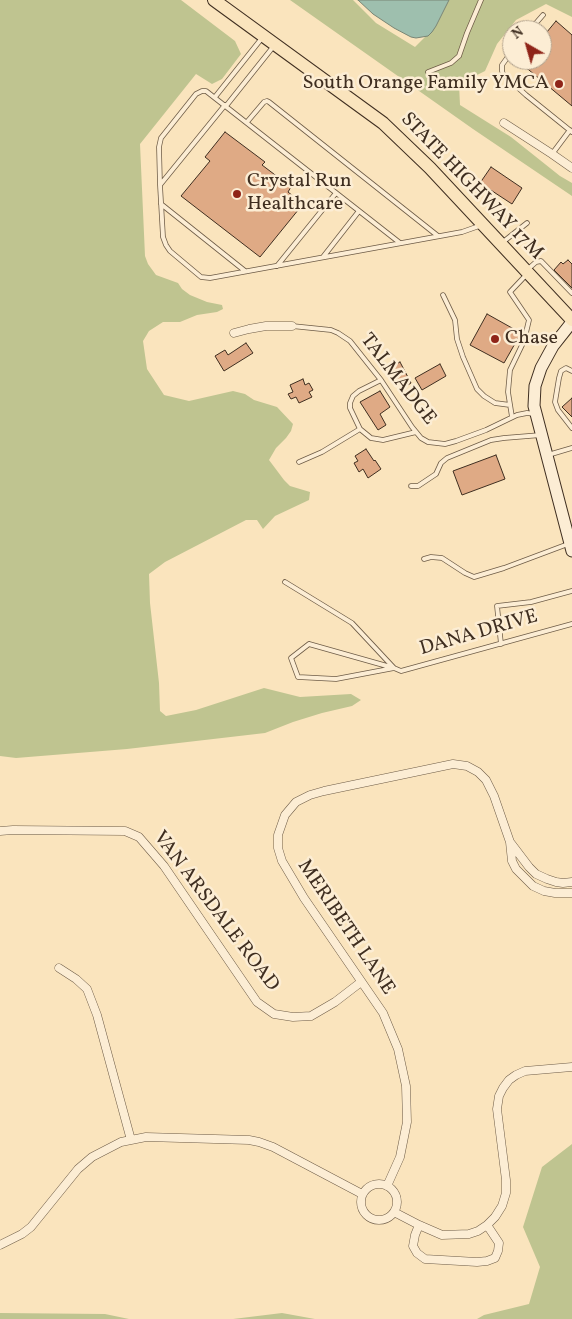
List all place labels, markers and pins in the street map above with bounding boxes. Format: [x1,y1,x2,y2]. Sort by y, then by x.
place label: South Orange Family YMCA [302,72,549,96]
marker: South Orange Family YMCA [553,78,565,90]
place label: Crystal Run Healthcare [247,170,352,217]
marker: Crystal Run Healthcare [231,188,243,200]
place label: Chase [505,327,558,351]
marker: Chase [489,333,501,345]

